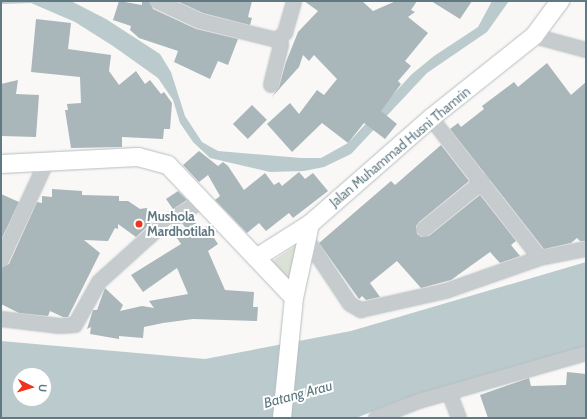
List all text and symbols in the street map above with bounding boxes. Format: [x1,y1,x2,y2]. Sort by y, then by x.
street label: Jalan Muhammad Husni Thamrin [327,84,473,210]
place label: Mushola Mardhotilah [147,209,215,240]
marker: Mushola Mardhotilah [134,219,144,229]
north arrow [12,367,52,407]
water label: Batang Arau [262,377,334,411]
text: U [36,383,50,393]

